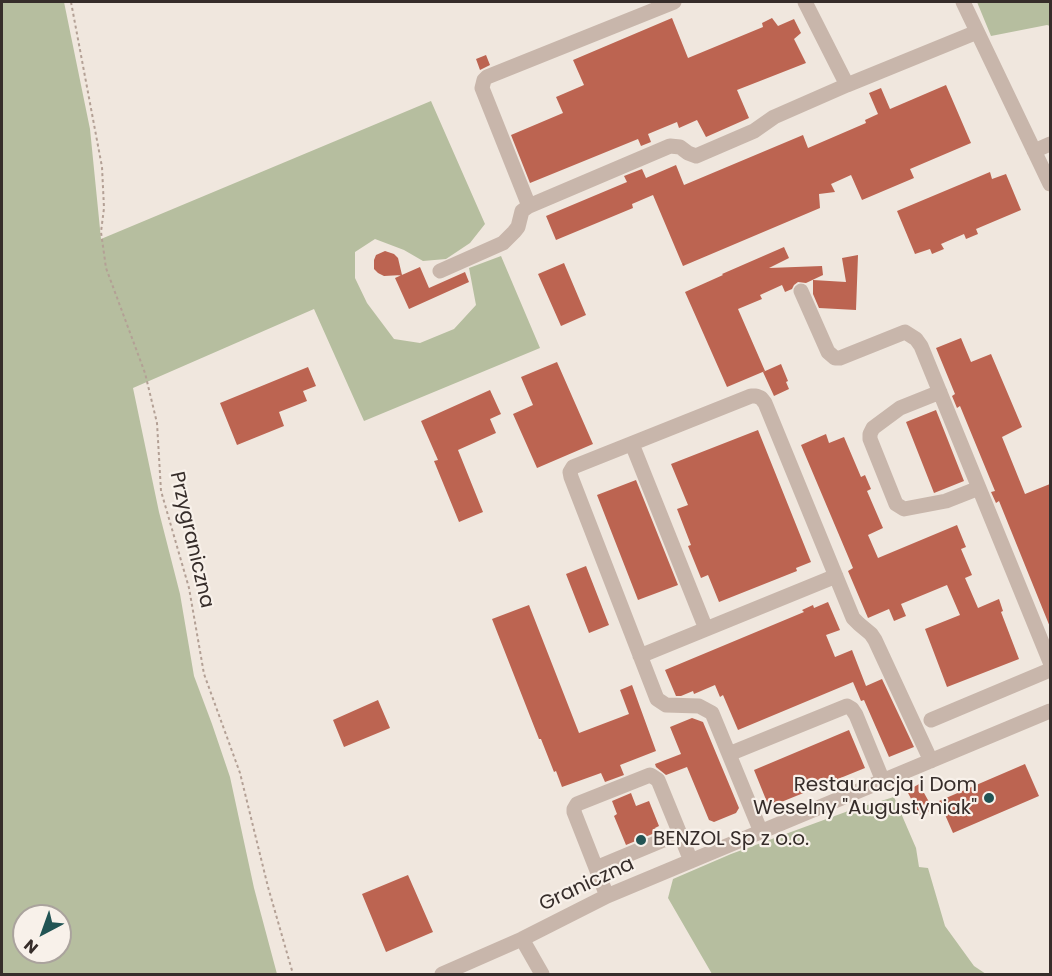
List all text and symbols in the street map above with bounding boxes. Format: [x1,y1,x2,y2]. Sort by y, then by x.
street label: Przygraniczna [164,469,218,611]
place label: Restauracja i Dom Weselny "Augustyniak" [753,774,977,821]
marker: Restauracja i Dom Weselny "Augustyniak" [982,791,996,805]
place label: BENZOL Sp z o.o. [653,828,809,852]
marker: BENZOL Sp z o.o. [634,833,648,847]
street label: Graniczna [536,853,638,917]
north arrow [12,904,72,964]
text: N [19,934,43,959]

